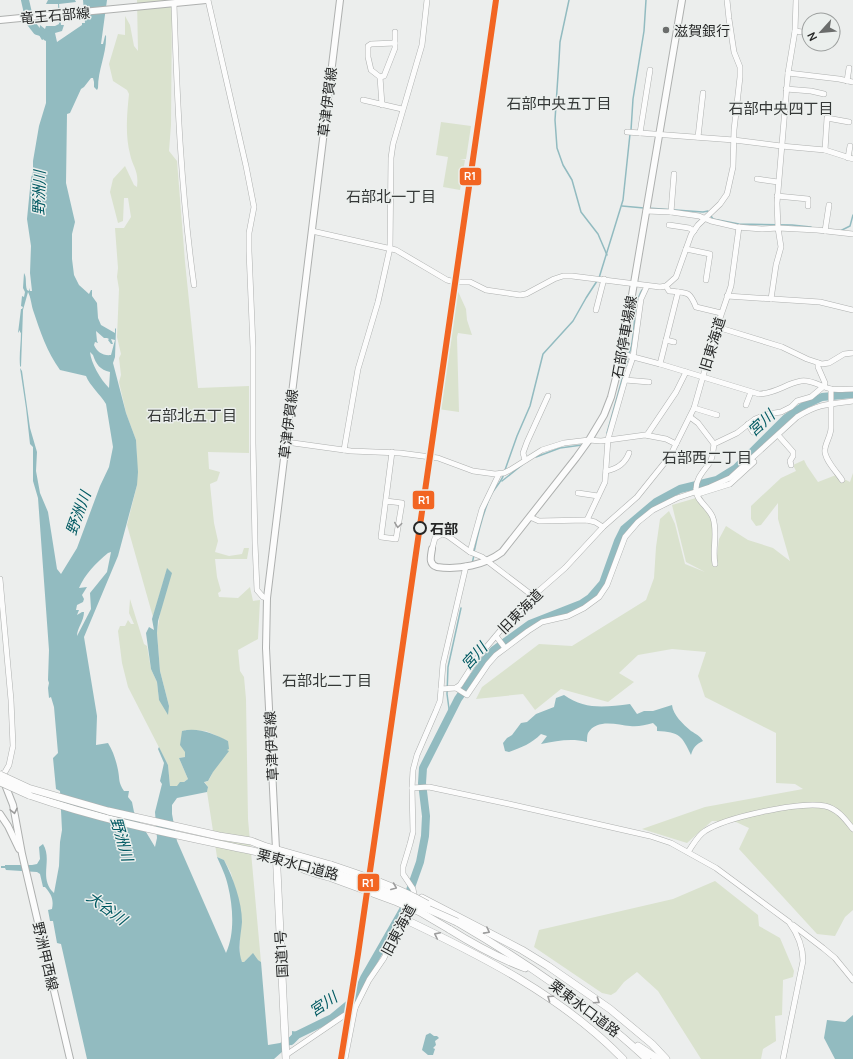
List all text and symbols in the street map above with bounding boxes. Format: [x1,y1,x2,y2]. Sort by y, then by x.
street label: 竜王石部線 [19,2,91,28]
north arrow [801,12,841,52]
place label: 滋賀銀行 [674,21,730,40]
marker: 滋賀銀行 [661,25,671,35]
text: N [803,30,820,44]
street label: 草津伊賀線 [313,66,341,138]
district label: 石部中央五丁目 [506,93,612,114]
district label: 石部中央四丁目 [728,98,834,119]
line badge: R1 [459,167,482,186]
water label: 野洲川 [28,168,50,216]
text: R1 [464,168,476,183]
district label: 石部北一丁目 [346,186,436,207]
street label: 石部停車場線 [607,294,641,380]
street label: 旧東海道 [695,314,729,374]
street label: 草津伊賀線 [274,388,302,460]
water label: 宮川 [743,404,781,441]
district label: 石部北五丁目 [147,405,237,426]
district label: 石部西二丁目 [662,447,752,468]
water label: 野洲川 [60,486,96,538]
line badge: R1 [412,490,435,510]
text: R1 [418,492,430,507]
place label: 石部 [430,519,458,538]
marker: 石部 [413,521,427,535]
one-way arrow [394,522,403,529]
street label: 旧東海道 [493,584,547,638]
water label: 宮川 [456,636,493,674]
district label: 石部北二丁目 [282,670,372,691]
street label: 草津伊賀線 [260,711,282,781]
one-way arrow [9,808,17,814]
water label: 野洲川 [106,814,139,865]
street label: 栗東水口道路 [255,844,341,884]
line badge: R1 [357,873,380,892]
text: R1 [362,875,374,890]
one-way arrow [391,883,398,891]
water label: 大谷川 [83,886,133,931]
street label: 旧東海道 [376,901,420,959]
street label: 野洲甲西線 [29,920,63,992]
one-way arrow [483,927,490,934]
street label: 国道1号 [270,930,292,978]
one-way arrow [434,932,441,940]
street label: 栗東水口道路 [546,975,624,1041]
water label: 宮川 [305,986,343,1021]
one-way arrow [547,995,554,1003]
one-way arrow [593,996,600,1003]

